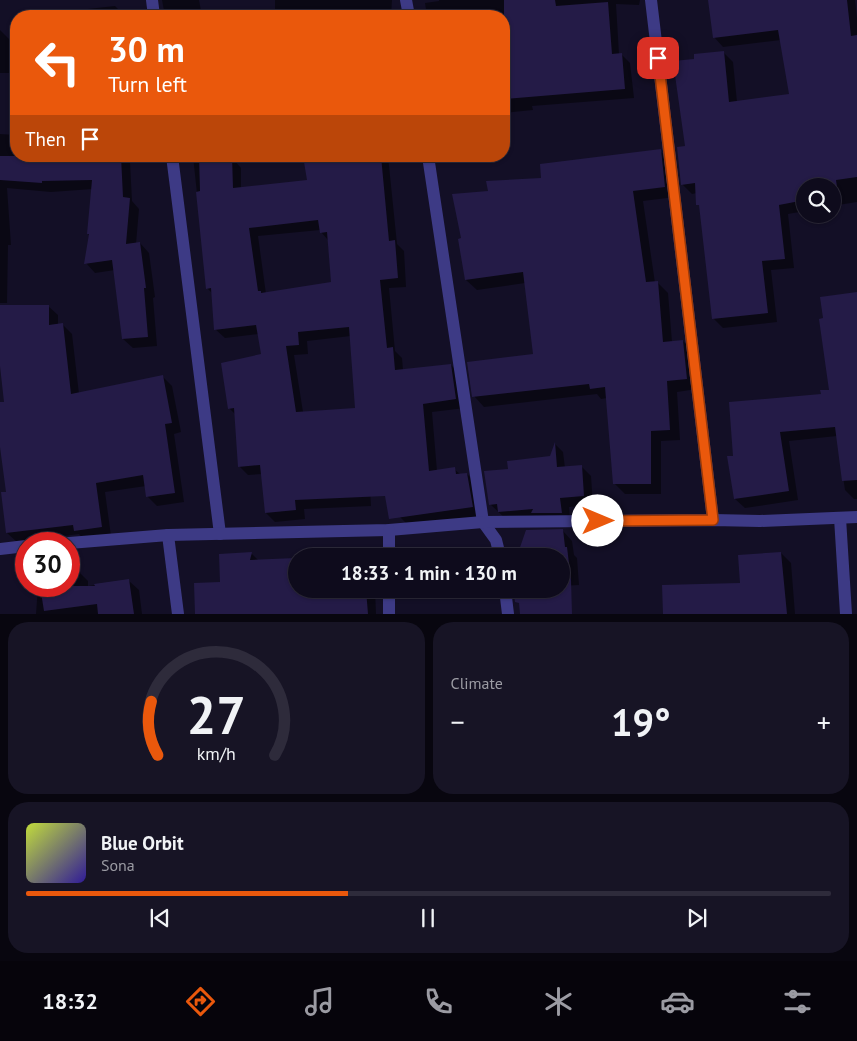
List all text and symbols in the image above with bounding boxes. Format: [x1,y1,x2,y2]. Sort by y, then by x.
text: 30 m [108,26,185,72]
icon: left [25,30,90,95]
pin [637,37,679,79]
icon: arrive [644,44,672,72]
text: Turn left [108,70,187,98]
icon: arrive [76,125,104,153]
text: Then [25,127,66,151]
map controls [796,178,841,223]
button: search [796,178,841,223]
position arrow [571,494,623,546]
speed limit sign: 30 [15,532,80,597]
text: 18:33 · 1 min · 130 m [341,561,517,585]
text: Climate [451,673,503,693]
text: 27 [187,681,246,748]
text: 19° [611,697,671,746]
text: − [451,703,465,740]
text: + [817,703,831,740]
text: km/h [197,742,236,765]
text: Blue Orbit [101,831,184,855]
text: Sona [101,855,135,875]
icon: previous [146,904,174,932]
icon: pause [414,904,442,932]
icon: next [683,904,711,932]
icon: directions [183,984,218,1019]
icon: music [302,984,337,1019]
icon: phone [421,984,456,1019]
icon: climate [541,984,576,1019]
icon: car [660,984,695,1019]
icon: filters [780,984,815,1019]
text: 18:32 [42,987,98,1015]

